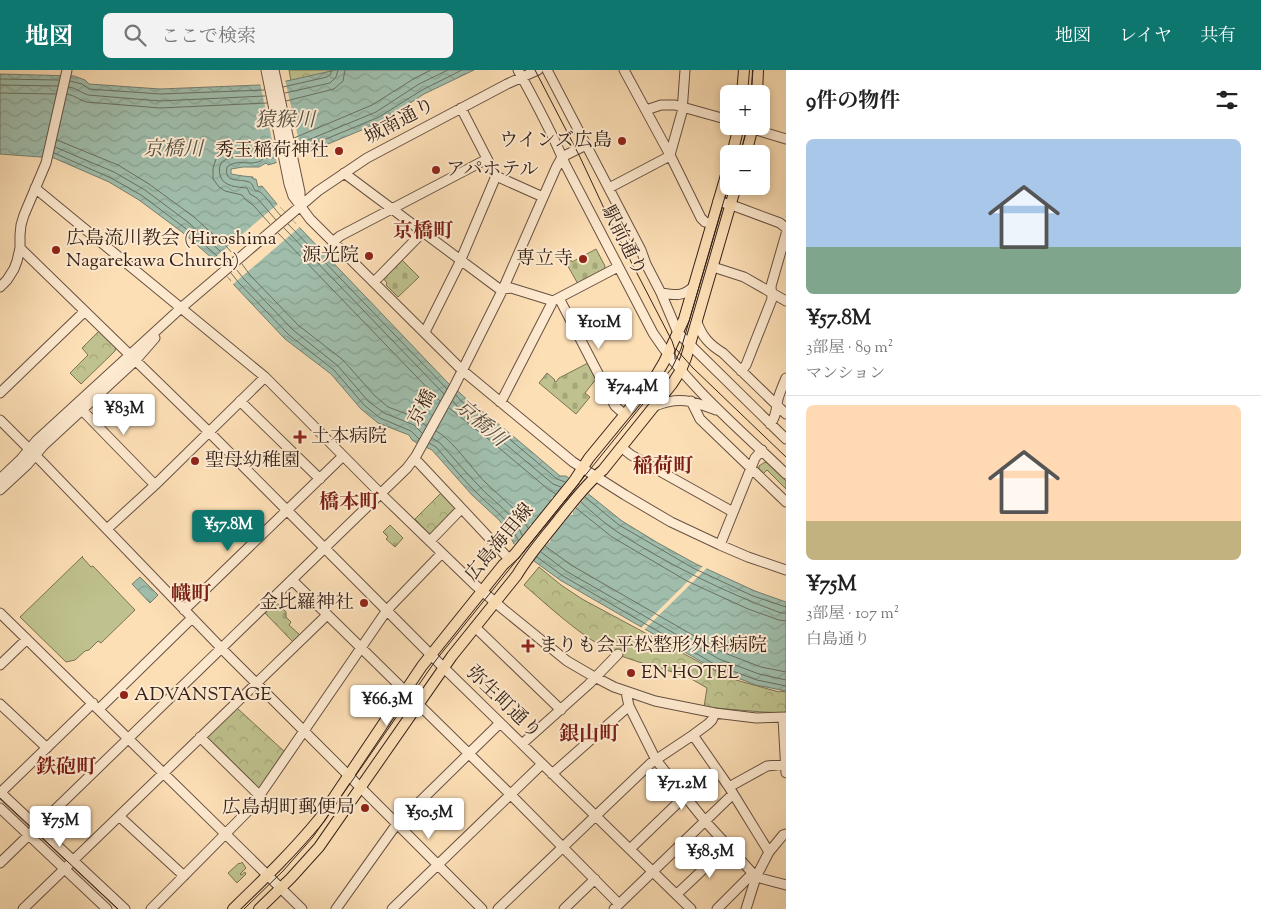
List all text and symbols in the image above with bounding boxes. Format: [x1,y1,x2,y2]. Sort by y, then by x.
search box [103,13,453,58]
text: 地図 [25,21,73,55]
icon: search [121,21,149,49]
text: ここで検索 [161,24,256,51]
text: 地図 [1055,24,1091,50]
text: レイヤ [1119,24,1172,50]
text: 共有 [1200,24,1236,50]
map controls [720,85,770,195]
button: + [720,85,770,135]
icon: filters [1213,86,1241,114]
text: 9件の物件 [806,87,900,117]
street label: 城南通り [360,92,440,152]
water label: 猿猴川 [255,107,317,136]
place label: ウインズ広島 [499,128,612,155]
marker: ウインズ広島 [616,135,628,147]
water label: 京橋川 [143,136,205,165]
place label: 秀玉稲荷神社 [215,138,329,165]
marker: 秀玉稲荷神社 [333,145,345,157]
button: − [720,145,770,195]
place label: アパホテル [446,157,539,184]
marker: アパホテル [430,164,442,176]
icon: home [979,172,1069,262]
street label: 駅前通り [594,201,652,281]
district label: 京橋町 [393,218,454,247]
place label: 広島流川教会 (Hiroshima Nagarekawa Church) [66,226,277,275]
place label: 源光院 [302,243,359,270]
marker: 広島流川教会 (Hiroshima Nagarekawa Church) [50,244,62,256]
place label: 専立寺 [516,246,573,273]
marker: 源光院 [363,250,375,262]
marker: 専立寺 [577,253,589,265]
text: ¥57.8M [806,304,871,334]
pin: ¥101M [564,308,634,350]
text: ¥101M [577,312,621,335]
text: 3部屋 · 89 m² [806,337,893,360]
text: マンション [806,363,885,386]
pin: ¥74.4M [591,372,673,414]
text: ¥74.4M [606,376,658,399]
street label: 京橋 [402,385,444,431]
water label: 京橋川 [448,393,514,456]
pin: ¥83M [94,394,154,436]
text: ¥83M [104,398,144,421]
place label: 土本病院 [311,424,387,451]
marker: 土本病院 [293,430,307,444]
icon: home [979,437,1069,527]
place label: 聖母幼稚園 [205,448,300,475]
district label: 稲荷町 [633,453,694,482]
marker: 聖母幼稚園 [189,455,201,467]
district label: 橋本町 [319,489,380,518]
street label: 広島海田線 [459,498,541,588]
pin: ¥57.8M [187,510,269,552]
text: ¥57.8M [203,514,253,537]
text: ¥75M [806,570,857,600]
district label: 幟町 [171,581,212,610]
place label: 金比羅神社 [259,590,354,617]
marker: 金比羅神社 [358,597,370,609]
text: 3部屋 · 107 m² [806,603,899,626]
text: 白島通り [806,629,870,652]
place label: まりも会平松整形外科病院 [539,633,767,660]
marker: まりも会平松整形外科病院 [521,639,535,653]
street label: 弥生町通り [459,660,547,746]
place label: EN HOTEL [641,660,740,687]
marker: EN HOTEL [625,667,637,679]
place label: ADVANSTAGE [134,682,272,709]
pin: ¥66.3M [346,684,428,727]
marker: ADVANSTAGE [118,689,130,701]
text: ¥66.3M [361,689,413,712]
district label: 銀山町 [559,721,620,750]
district label: 鉄砲町 [36,754,97,783]
pin: ¥71.2M [641,768,723,811]
text: ¥71.2M [657,773,707,796]
place label: 広島胡町郵便局 [222,795,355,822]
pin: ¥50.5M [388,798,470,840]
marker: 広島胡町郵便局 [359,802,371,814]
text: ¥50.5M [405,802,453,825]
pin: ¥75M [30,806,90,848]
text: ¥75M [41,810,79,833]
pin: ¥58.5M [669,836,751,879]
text: ¥58.5M [686,841,734,864]

